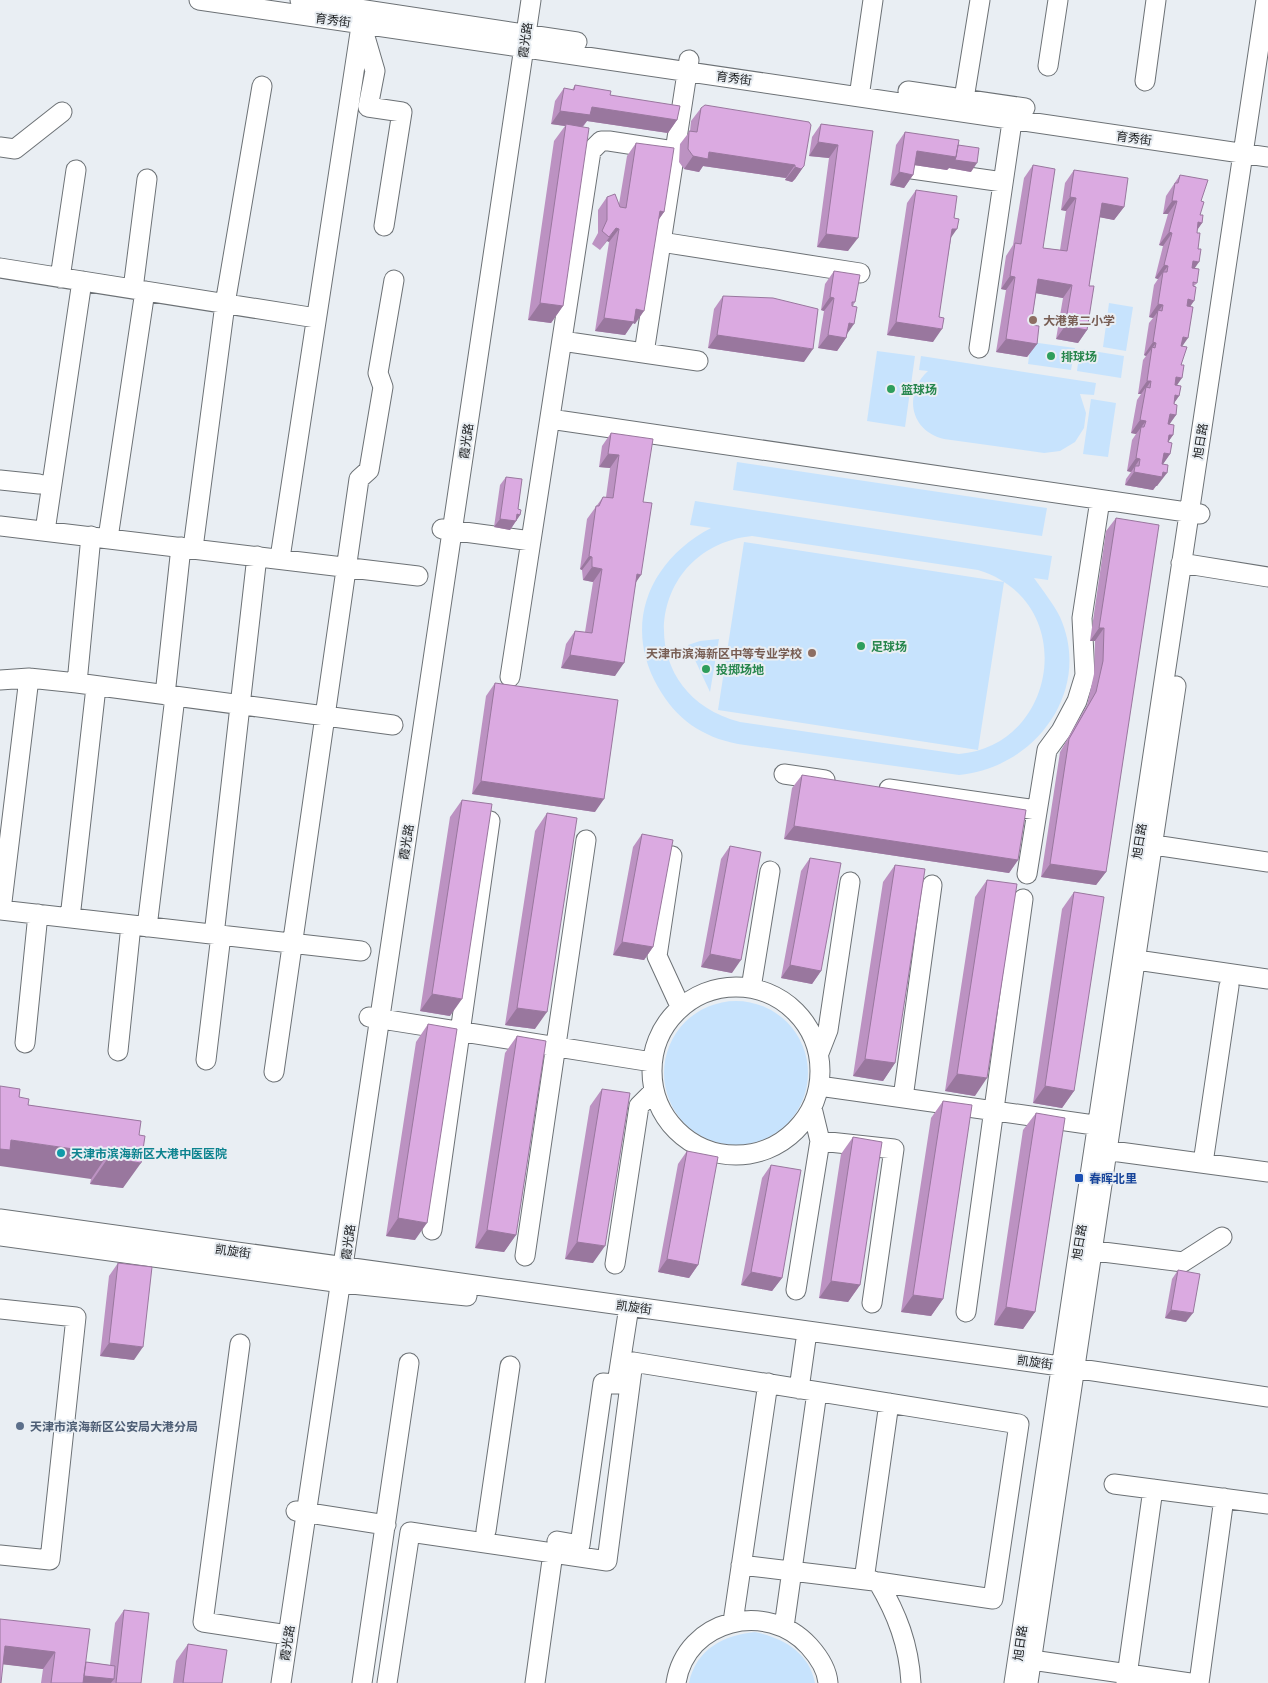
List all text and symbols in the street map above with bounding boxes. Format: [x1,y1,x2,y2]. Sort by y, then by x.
street label: 育秀街 [314,9,352,31]
street label: 霞光路 [514,21,536,59]
street label: 育秀街 [715,67,753,89]
street label: 育秀街 [1115,127,1153,149]
place label: 大港第二小学 [1043,312,1115,329]
marker: 大港第二小学 [1027,314,1039,326]
place label: 排球场 [1061,348,1097,365]
marker: 排球场 [1045,350,1057,362]
place label: 篮球场 [901,381,937,398]
marker: 篮球场 [885,383,897,395]
street label: 霞光路 [455,422,477,460]
street label: 旭日路 [1189,422,1211,460]
place label: 足球场 [871,638,907,655]
marker: 足球场 [855,640,867,652]
place label: 天津市滨海新区中等专业学校 [646,645,802,662]
marker: 天津市滨海新区中等专业学校 [806,647,818,659]
place label: 投掷场地 [716,661,764,678]
marker: 投掷场地 [700,663,712,675]
street label: 旭日路 [1128,822,1150,860]
street label: 霞光路 [395,823,417,861]
place label: 天津市滨海新区大港中医医院 [71,1145,227,1162]
marker: 天津市滨海新区大港中医医院 [55,1147,67,1159]
place label: 春晖北里 [1089,1170,1137,1187]
marker: 春晖北里 [1073,1172,1085,1184]
street label: 霞光路 [337,1223,359,1261]
street label: 旭日路 [1068,1223,1090,1261]
street label: 凯旋街 [214,1240,252,1262]
street label: 凯旋街 [615,1296,653,1318]
street label: 凯旋街 [1016,1351,1054,1373]
place label: 天津市滨海新区公安局大港分局 [30,1418,198,1435]
marker: 天津市滨海新区公安局大港分局 [14,1420,26,1432]
street label: 霞光路 [276,1624,298,1662]
street label: 旭日路 [1009,1624,1031,1662]

